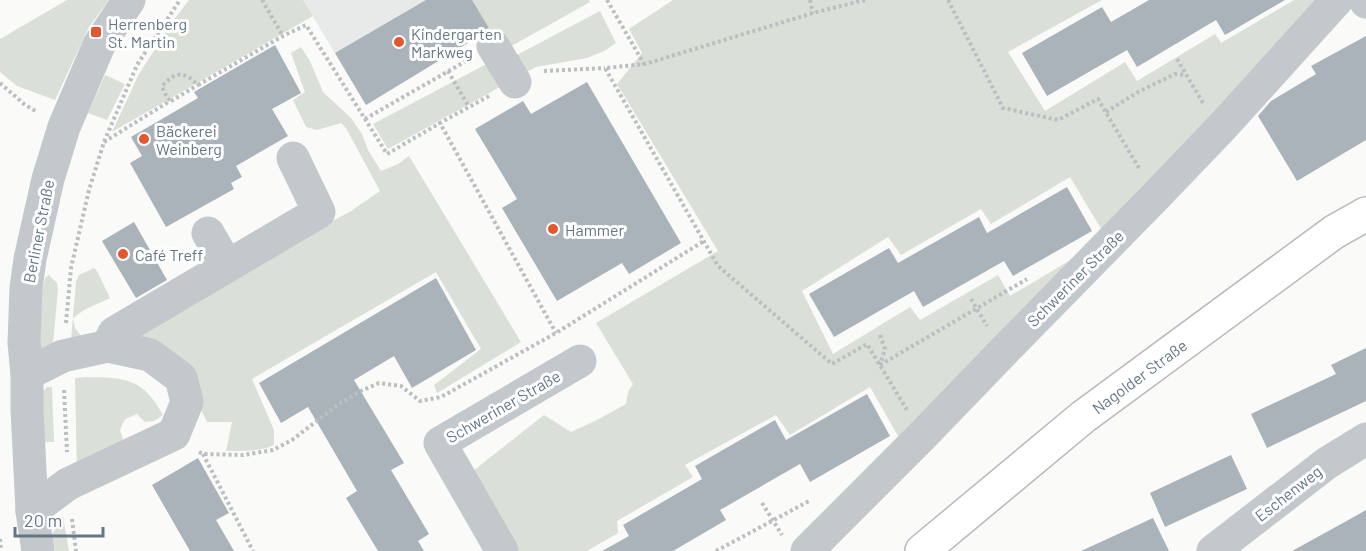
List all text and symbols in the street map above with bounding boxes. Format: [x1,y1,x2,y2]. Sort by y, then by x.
place label: Herrenberg St. Martin [108,14,187,51]
place label: Kindergarten Markweg [411,24,502,61]
marker: Herrenberg St. Martin [89,25,103,39]
marker: Kindergarten Markweg [392,35,406,49]
place label: Bäckerei Weinberg [156,121,222,158]
marker: Bäckerei Weinberg [137,132,151,146]
street label: Berliner Straße [19,178,57,284]
place label: Hammer [565,220,625,239]
marker: Hammer [546,222,560,236]
street label: Schweriner Straße [1023,226,1127,330]
place label: Café Treff [135,245,203,264]
marker: Café Treff [116,247,130,261]
street label: Nagolder Straße [1088,335,1190,417]
street label: Schweriner Straße [443,366,563,446]
street label: Eschenweg [1251,461,1325,525]
scale bar [15,500,104,538]
text: 20 m [24,509,62,531]

